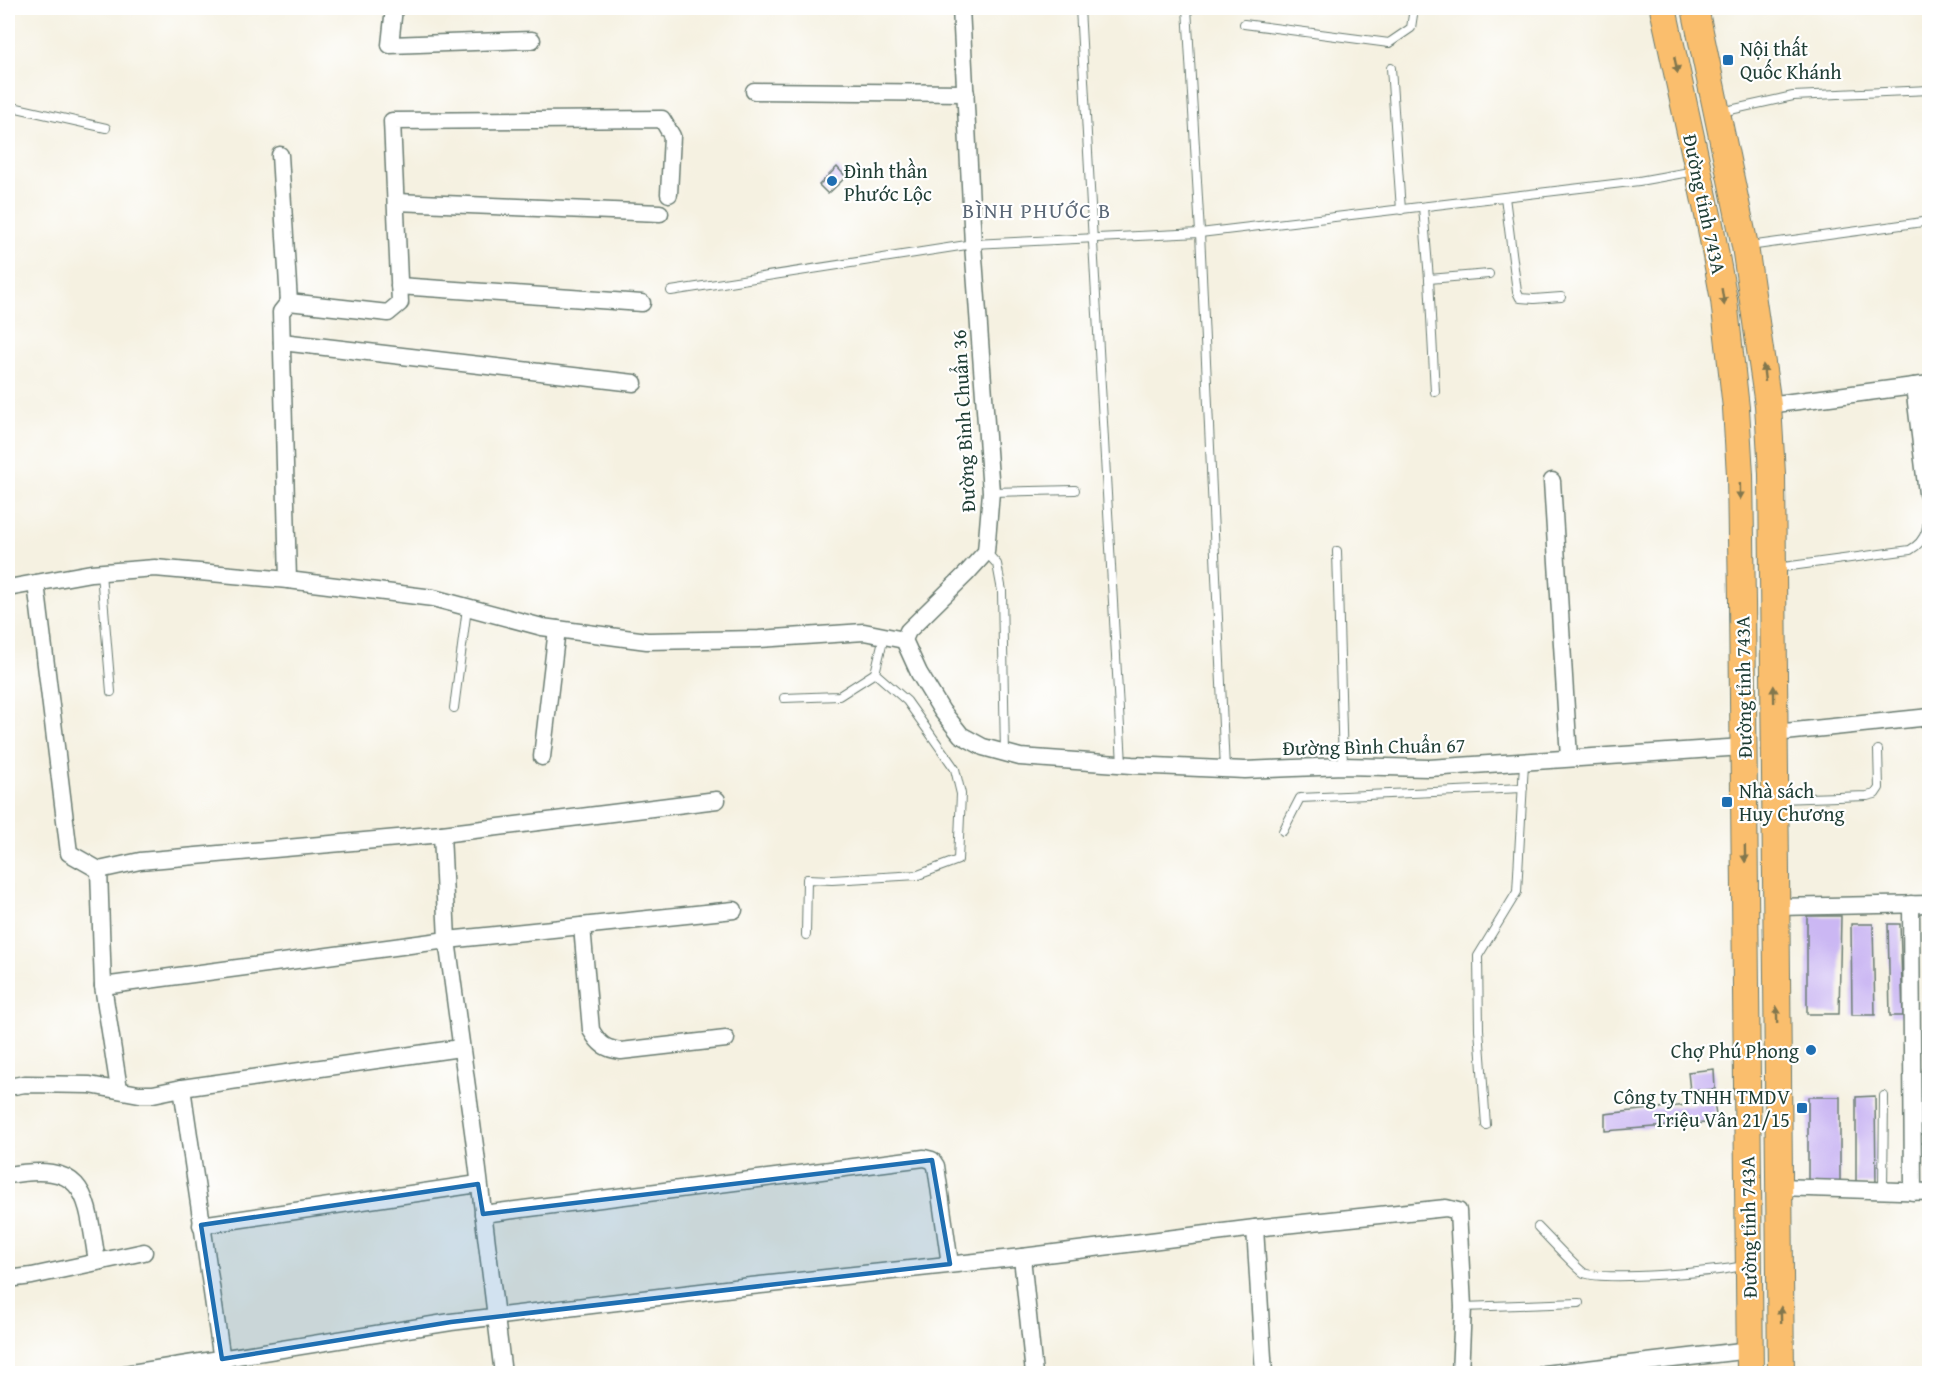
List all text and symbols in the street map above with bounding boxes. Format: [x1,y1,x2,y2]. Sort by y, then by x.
place label: Nội thất Quốc Khánh [1740,34,1841,86]
marker: Nội thất Quốc Khánh [1721,53,1735,67]
one-way arrow [1671,55,1681,74]
street label: Đường tỉnh 743A [1676,132,1734,276]
place label: Đình thần Phước Lộc [844,156,932,208]
marker: Đình thần Phước Lộc [825,174,839,188]
district label: BÌNH PHƯỚC B [962,195,1112,226]
one-way arrow [1719,287,1728,306]
street label: Đường Bình Chuẩn 36 [944,329,982,513]
one-way arrow [1760,364,1769,383]
one-way arrow [1735,481,1745,500]
street label: Đường tỉnh 743A [1727,616,1759,758]
one-way arrow [1769,685,1779,704]
street label: Đường Bình Chuẩn 67 [1282,730,1466,762]
place label: Nhà sách Huy Chương [1739,776,1845,828]
marker: Nhà sách Huy Chương [1720,795,1734,809]
one-way arrow [1740,844,1749,863]
one-way arrow [1773,1006,1782,1025]
place label: Chợ Phú Phong [1671,1036,1799,1065]
marker: Chợ Phú Phong [1804,1043,1818,1057]
place label: Công ty TNHH TMDV Triệu Vân 21/15 [1613,1082,1790,1134]
marker: Công ty TNHH TMDV Triệu Vân 21/15 [1795,1101,1809,1115]
street label: Đường tỉnh 743A [1732,1156,1764,1298]
one-way arrow [1776,1306,1786,1325]

